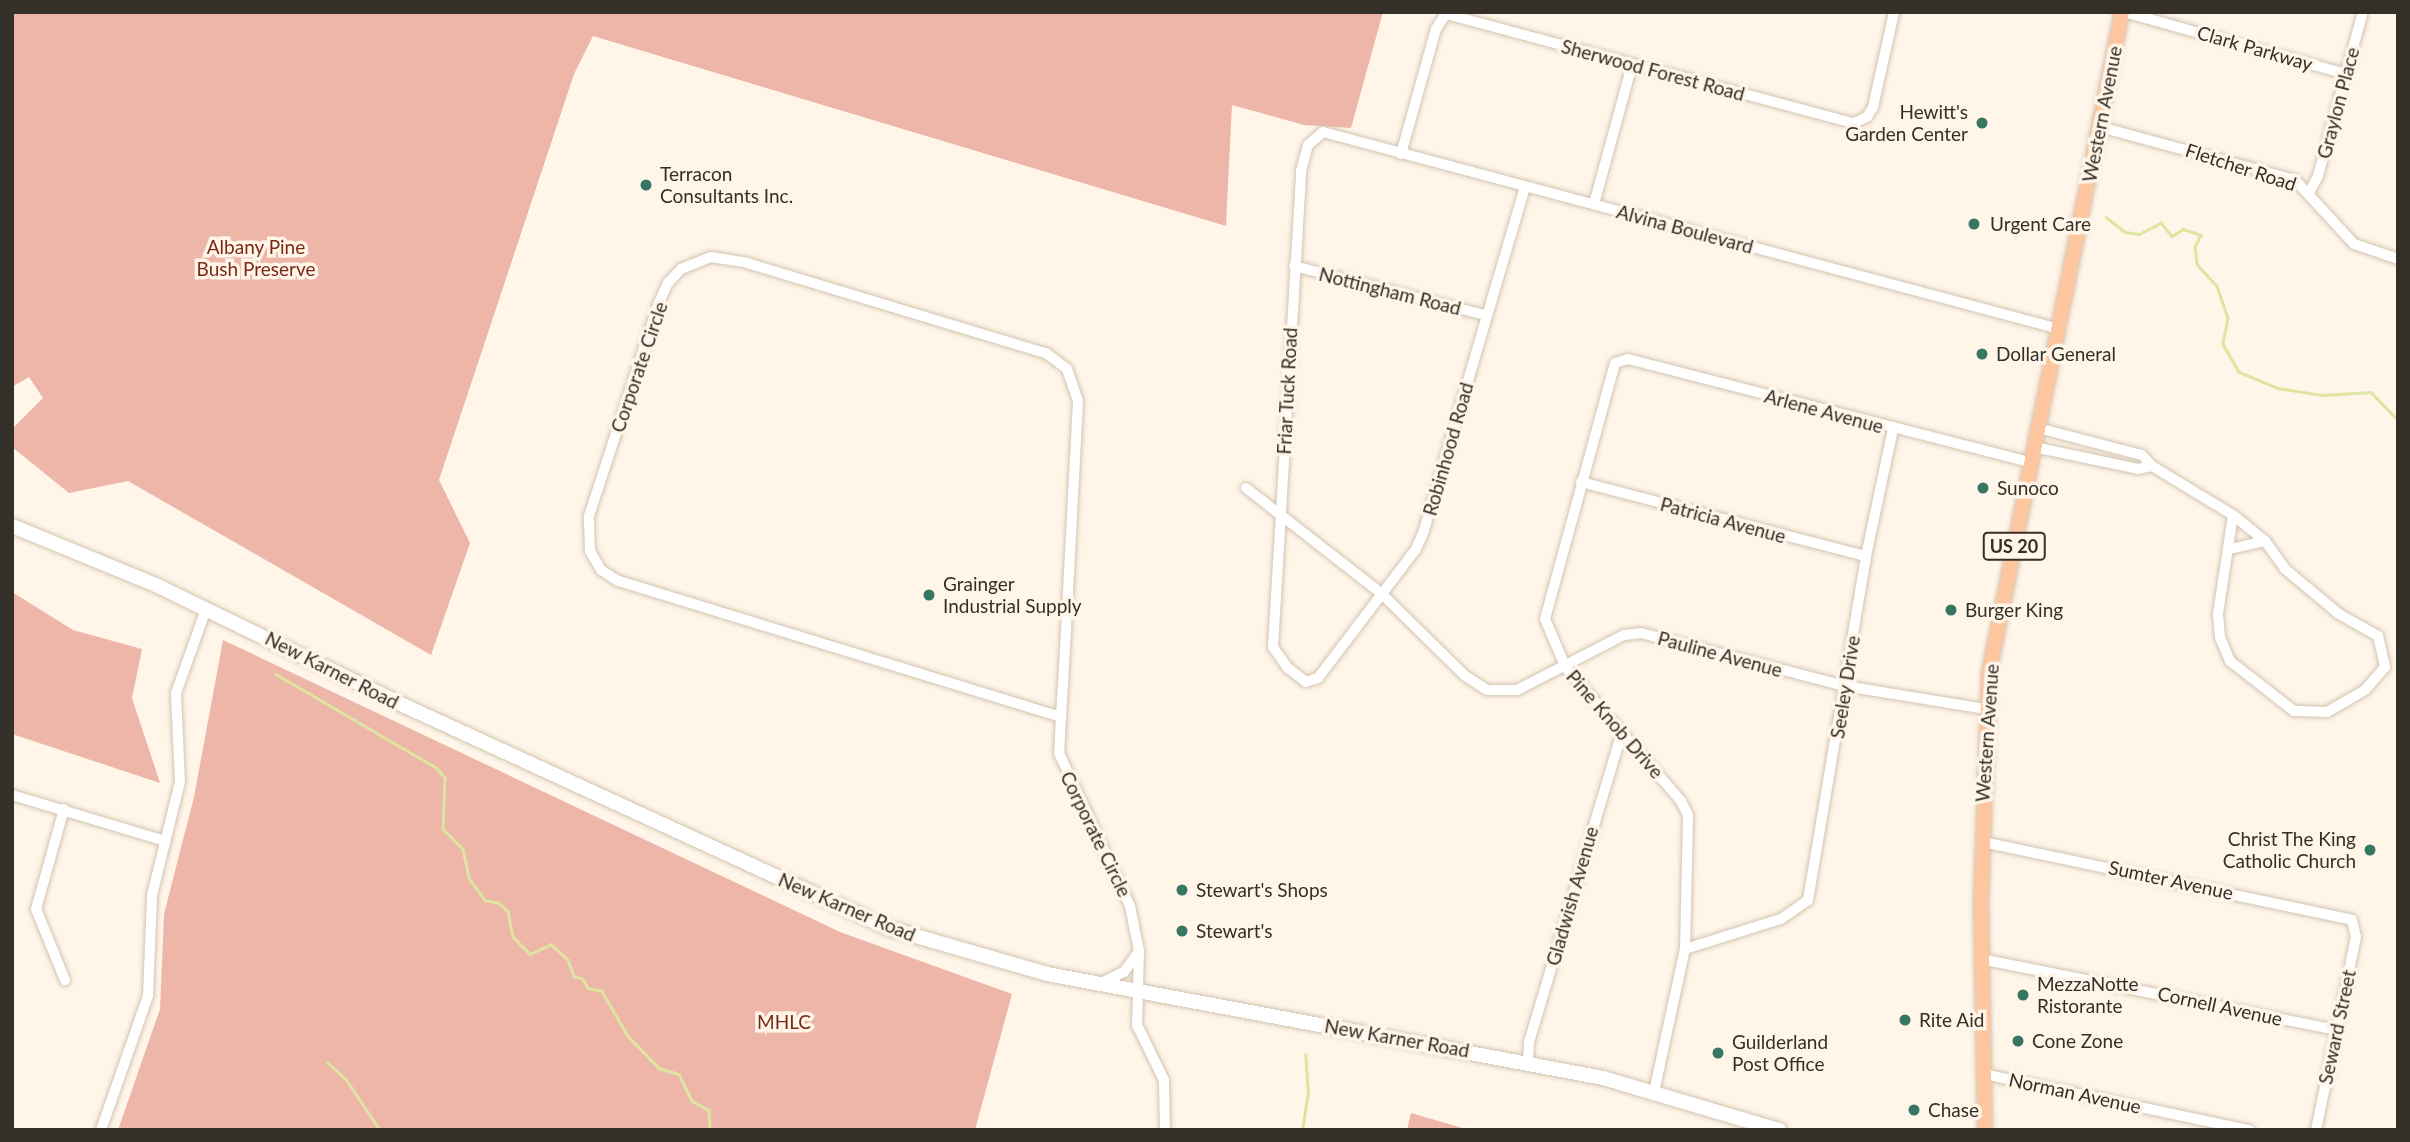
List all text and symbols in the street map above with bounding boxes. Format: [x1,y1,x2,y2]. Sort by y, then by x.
street label: Clark Parkway [2195,21,2315,75]
street label: Sherwood Forest Road [1559,35,1747,105]
street label: Western Avenue [2078,44,2126,184]
street label: Graylon Place [2312,45,2364,161]
place label: Hewitt's Garden Center [1845,101,1968,145]
marker: Hewitt's Garden Center [1974,115,1990,131]
street label: Fletcher Road [2183,138,2299,196]
place label: Terracon Consultants Inc. [660,163,793,207]
marker: Terracon Consultants Inc. [638,177,654,193]
street label: Alvina Boulevard [1614,200,1756,258]
place label: Urgent Care [1990,213,2091,235]
marker: Urgent Care [1964,214,1984,234]
park label: Albany Pine Bush Preserve [197,236,315,280]
street label: Nottingham Road [1317,262,1463,320]
street label: Corporate Circle [606,299,672,435]
street label: Friar Tuck Road [1272,326,1302,456]
place label: Dollar General [1996,343,2116,365]
marker: Dollar General [1974,346,1990,362]
street label: Robinhood Road [1418,380,1478,518]
street label: Arlene Avenue [1762,384,1886,438]
place label: Sunoco [1997,477,2059,499]
marker: Sunoco [1975,480,1991,496]
street label: Patricia Avenue [1657,492,1789,548]
road number: US 20 [1982,532,2046,560]
place label: Grainger Industrial Supply [943,573,1082,617]
marker: Grainger Industrial Supply [921,587,937,603]
place label: Burger King [1965,599,2064,621]
marker: Burger King [1943,602,1959,618]
street label: New Karner Road [261,626,403,714]
street label: Pauline Avenue [1655,626,1785,682]
street label: Seeley Drive [1826,634,1864,740]
street label: Western Avenue [1971,663,2003,803]
street label: Pine Knob Drive [1562,665,1668,783]
street label: Corporate Circle [1056,768,1136,900]
street label: Gladwish Avenue [1541,823,1603,969]
place label: Christ The King Catholic Church [2223,828,2356,872]
marker: Christ The King Catholic Church [2362,842,2378,858]
street label: Sumter Avenue [2106,856,2236,904]
street label: New Karner Road [775,868,919,946]
place label: Stewart's Shops [1196,879,1328,901]
marker: Stewart's Shops [1174,882,1190,898]
place label: Stewart's [1196,920,1273,942]
marker: Stewart's [1174,923,1190,939]
street label: Seward Street [2314,968,2360,1086]
place label: MezzaNotte Ristorante [2037,973,2139,1017]
street label: Cornell Avenue [2155,982,2285,1030]
marker: MezzaNotte Ristorante [2015,987,2031,1003]
place label: Rite Aid [1919,1009,1985,1031]
park label: MHLC [757,1011,811,1033]
marker: Rite Aid [1897,1012,1913,1028]
street label: New Karner Road [1322,1014,1472,1062]
place label: Cone Zone [2032,1030,2123,1052]
place label: Guilderland Post Office [1732,1031,1828,1075]
marker: Cone Zone [2010,1033,2026,1049]
marker: Guilderland Post Office [1710,1045,1726,1061]
street label: Norman Avenue [2006,1068,2144,1118]
place label: Chase [1928,1099,1979,1121]
marker: Chase [1906,1102,1922,1118]

